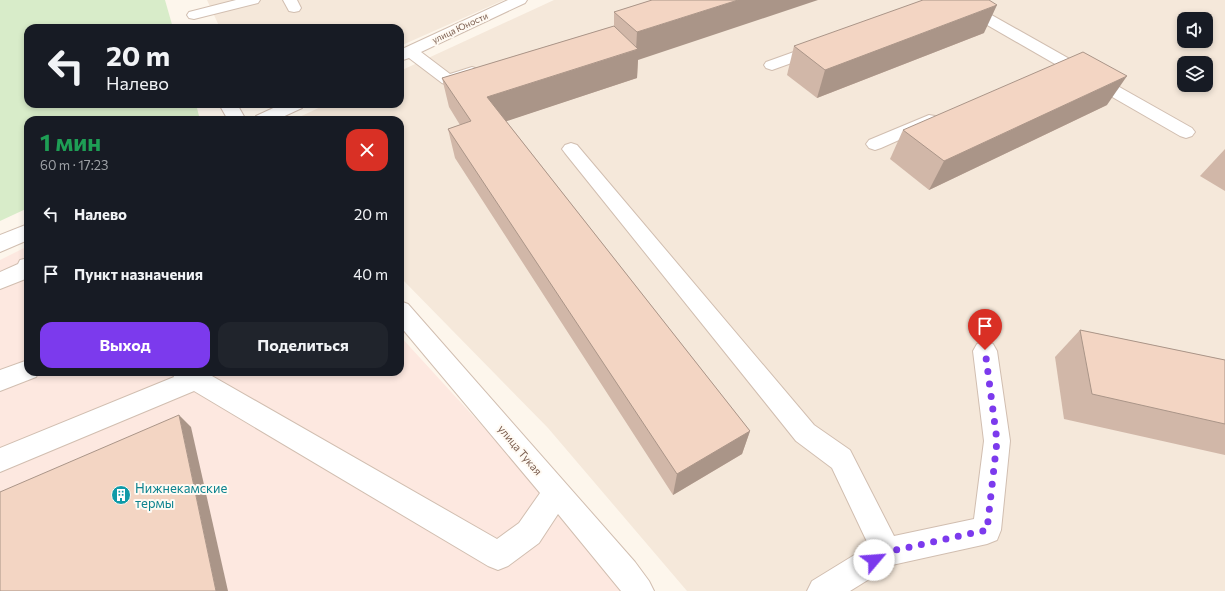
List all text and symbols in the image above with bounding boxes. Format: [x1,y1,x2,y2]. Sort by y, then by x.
street label: улица Юности [430,10,490,45]
map controls [1177,12,1213,92]
button: sound [1177,12,1213,48]
text: 20 m [106,38,170,72]
icon: left [40,40,92,92]
button: layers [1177,56,1213,92]
text: Налево [106,72,169,94]
text: 1 мин [40,127,101,156]
button: close [346,129,388,171]
text: 60 m · 17:23 [40,157,108,173]
icon: left [40,203,62,225]
text: Налево [74,205,127,223]
text: 20 m [354,205,388,223]
icon: arrive [40,263,62,285]
text: Пункт назначения [74,265,203,283]
text: 40 m [353,265,388,283]
pin [968,309,1002,350]
icon: arrive [974,315,996,337]
button: Выход [40,322,210,368]
button: Поделиться [218,322,388,368]
street label: улица Тукая [496,422,545,477]
place label: Нижнекамские термы [135,480,228,511]
building icon: Нижнекамские термы [110,484,132,506]
position arrow [853,539,895,581]

